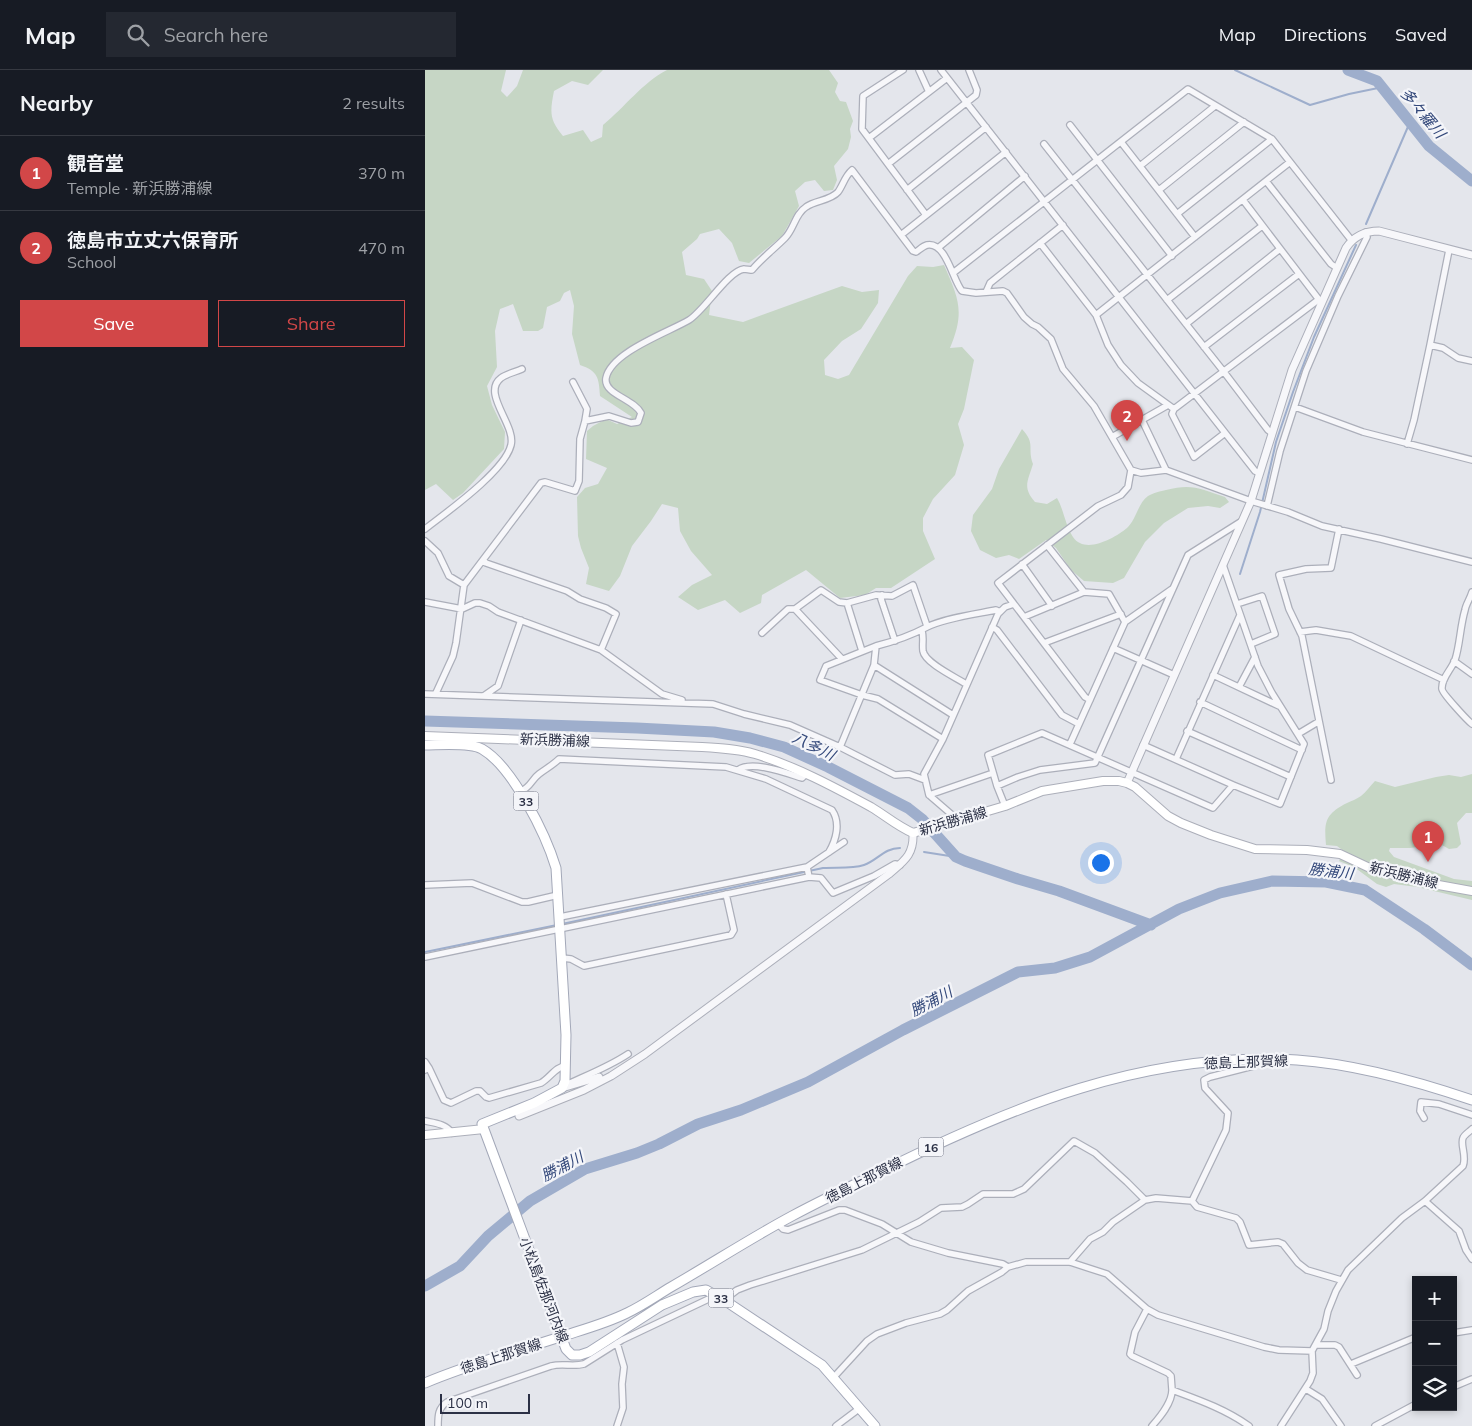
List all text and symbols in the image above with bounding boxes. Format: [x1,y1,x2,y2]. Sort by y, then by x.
search box [106,12,456,57]
text: Map [25,20,76,50]
icon: search [124,21,152,49]
text: Search here [164,23,268,47]
text: Map [1219,23,1256,46]
text: Directions [1284,23,1367,46]
text: Saved [1395,23,1447,46]
water label: 多々羅川 [1396,84,1451,144]
text: Nearby [20,90,93,116]
text: 2 results [342,93,405,113]
text: 観音堂 [67,151,124,175]
text: 1 [31,163,41,183]
text: 370 m [358,163,405,183]
text: Temple · 新浜勝浦線 [67,178,212,198]
text: 徳島市立丈六保育所 [67,228,238,252]
text: 2 [31,238,41,258]
text: 470 m [358,238,405,258]
text: School [67,252,116,272]
button: Save [20,300,208,347]
button: Share [218,300,405,347]
pin: 2 [1111,400,1143,441]
water label: 八多川 [790,728,840,765]
street label: 新浜勝浦線 [520,730,590,750]
road number: 33 [513,791,539,810]
street label: 新浜勝浦線 [917,803,989,839]
pin: 1 [1412,821,1444,862]
your location [1088,850,1114,876]
street label: 新浜勝浦線 [1368,858,1440,892]
water label: 勝浦川 [1308,859,1356,883]
water label: 勝浦川 [907,981,957,1020]
street label: 徳島上那賀線 [1204,1052,1288,1072]
road number: 16 [919,1138,943,1156]
water label: 勝浦川 [538,1146,588,1185]
street label: 徳島上那賀線 [822,1153,906,1207]
street label: 小松島佐那河内線 [516,1234,572,1346]
map controls [1412,1276,1457,1411]
button: + [1412,1276,1457,1321]
road number: 33 [709,1288,733,1308]
button: − [1412,1321,1457,1366]
street label: 徳島上那賀線 [458,1334,544,1378]
button: layers [1412,1366,1457,1411]
scale bar [440,1391,530,1414]
text: 100 m [447,1394,488,1412]

